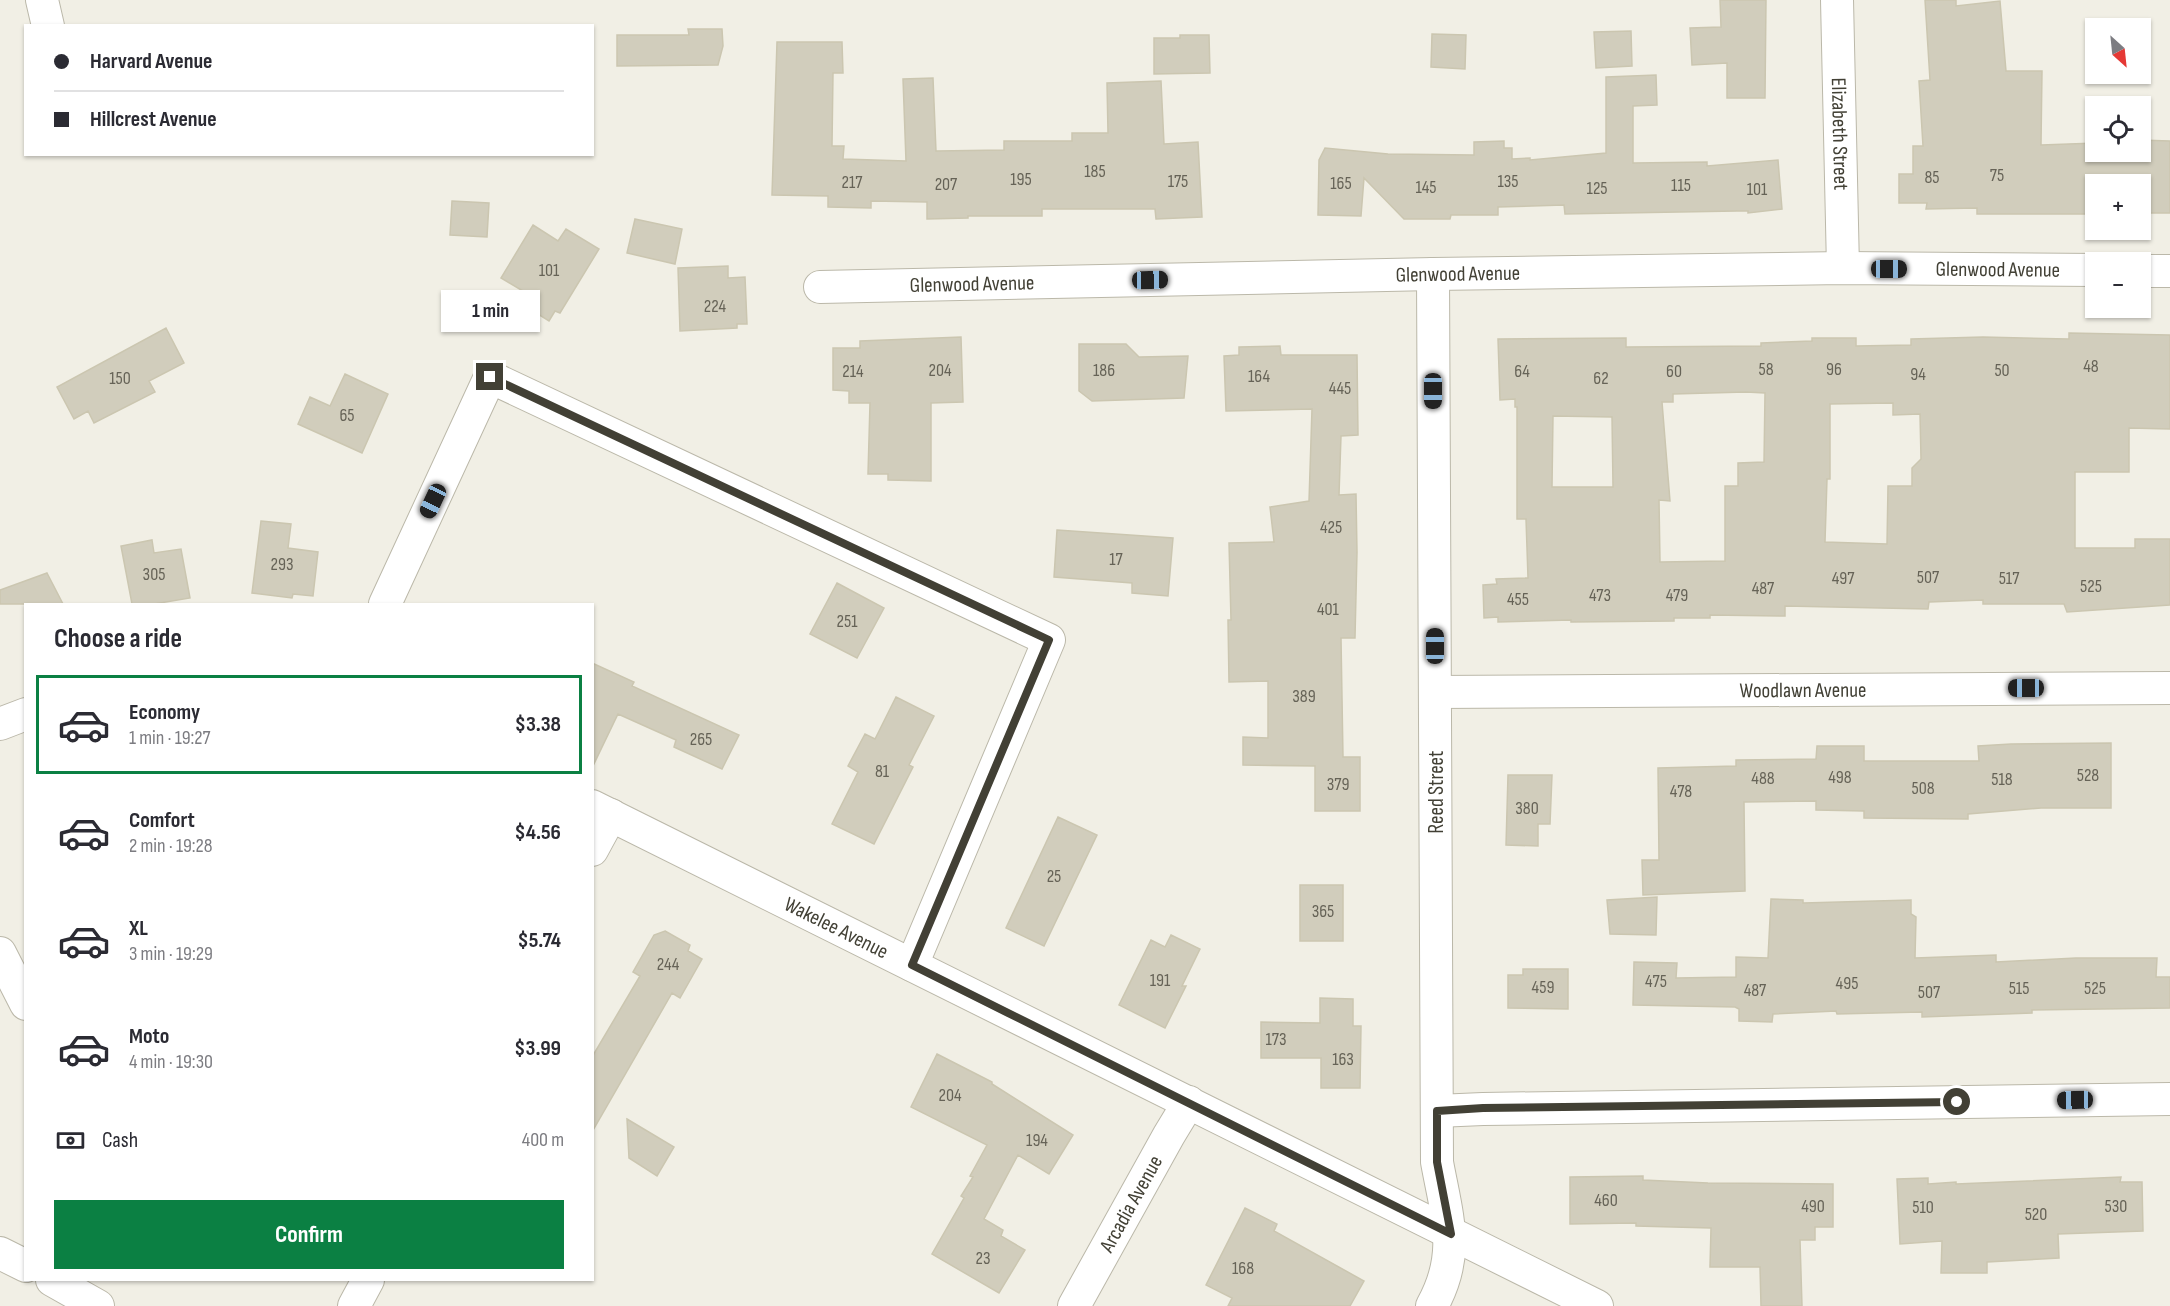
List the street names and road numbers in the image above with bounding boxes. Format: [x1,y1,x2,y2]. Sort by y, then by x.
street label: Elizabeth Street [1826,77,1853,191]
street label: Glenwood Avenue [1935,257,2060,283]
street label: Glenwood Avenue [1395,261,1520,288]
street label: Glenwood Avenue [909,270,1035,298]
street label: Woodlawn Avenue [1739,678,1867,703]
street label: Reed Street [1424,751,1449,833]
street label: Wakelee Avenue [780,892,892,964]
street label: Arcadia Avenue [1094,1151,1168,1258]

